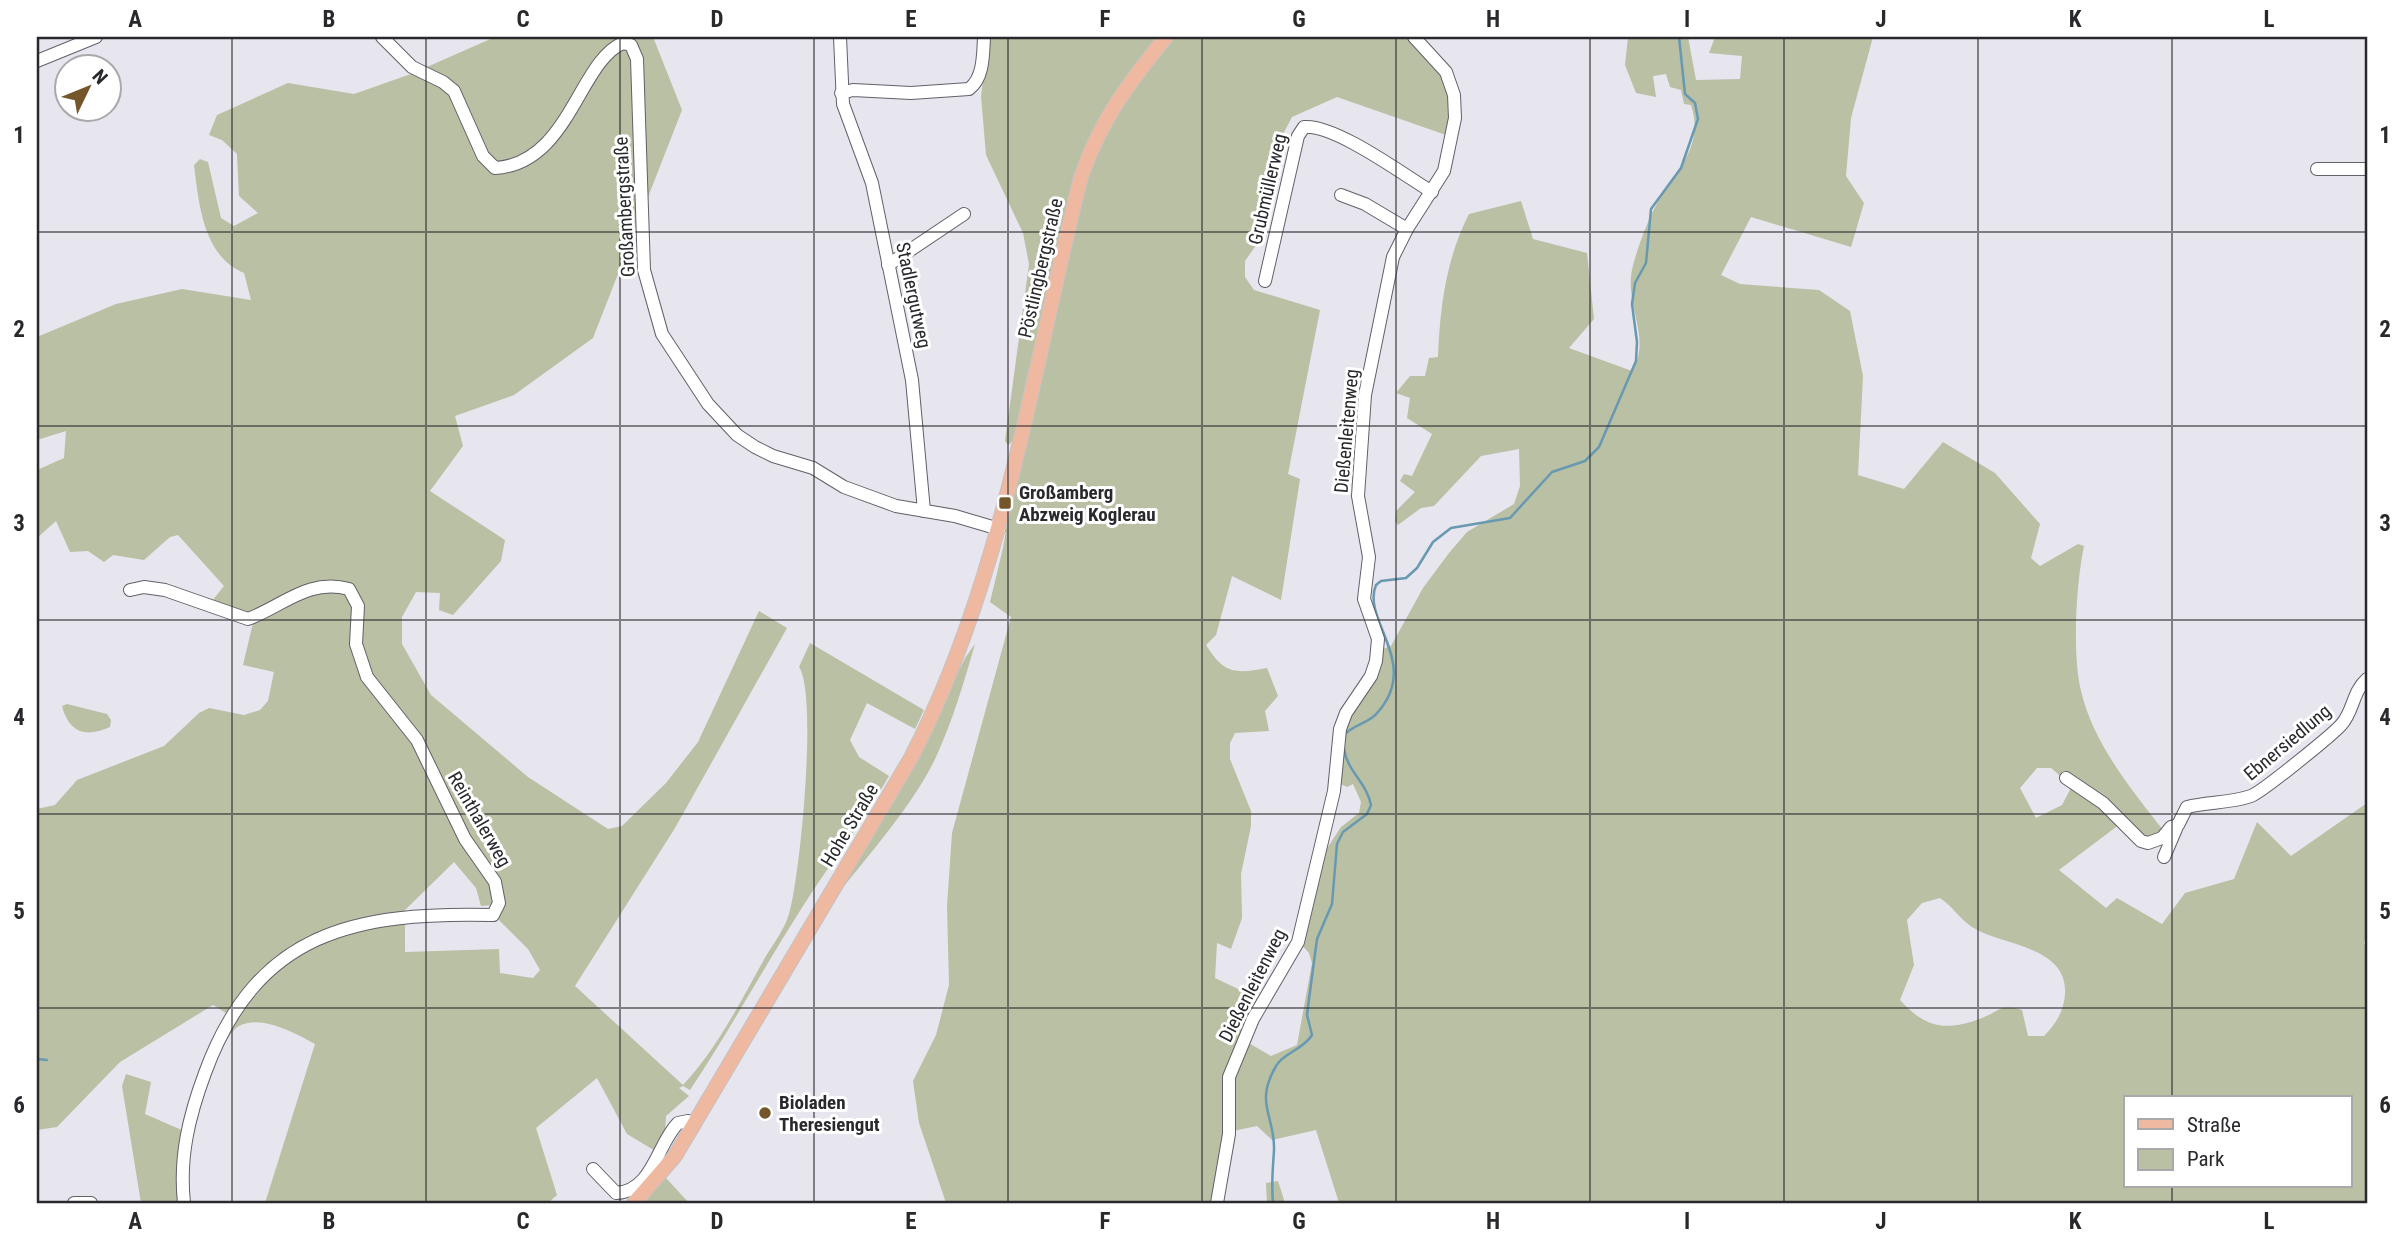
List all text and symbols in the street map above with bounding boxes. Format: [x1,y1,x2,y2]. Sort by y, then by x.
text: A [128,6,142,33]
text: B [323,6,335,33]
text: C [516,6,530,33]
text: D [711,6,724,33]
text: E [905,6,917,33]
text: F [1100,6,1111,33]
text: G [1292,6,1306,33]
text: H [1486,6,1500,33]
text: I [1684,6,1690,33]
text: J [1875,6,1887,33]
text: K [2069,6,2082,33]
text: L [2263,6,2275,33]
north arrow [52,52,122,122]
text: N [88,65,112,89]
text: 1 [13,122,25,149]
text: 1 [2379,122,2391,149]
street label: Grubmüllerweg [1244,131,1291,247]
street label: Großambergstraße [609,136,640,278]
street label: Pöstlingbergstraße [1013,196,1068,340]
street label: Stadlergutweg [891,240,936,350]
text: 2 [13,316,25,343]
text: 2 [2379,316,2391,343]
street label: Dießenleitenweg [1330,368,1363,494]
place label: Großamberg Abzweig Koglerau [1019,481,1156,526]
marker: Großamberg Abzweig Koglerau [997,495,1013,511]
text: 3 [13,510,25,537]
text: 3 [2379,510,2391,537]
street label: Ebnersiedlung [2239,699,2335,785]
text: 4 [13,704,25,731]
text: 4 [2379,704,2391,731]
street label: Reinthalerweg [443,767,516,871]
street label: Hohe Straße [816,780,883,871]
text: 5 [13,898,25,925]
text: 5 [2379,898,2391,925]
street label: Dießenleitenweg [1214,925,1291,1046]
place label: Bioladen Theresiengut [779,1091,880,1136]
text: 6 [13,1092,25,1119]
text: 6 [2379,1092,2391,1119]
legend [2124,1096,2352,1188]
marker: Bioladen Theresiengut [757,1105,773,1121]
text: Straße [2187,1113,2241,1137]
text: Park [2187,1147,2225,1171]
text: A [128,1208,142,1235]
text: B [323,1208,335,1235]
text: C [516,1208,530,1235]
text: D [711,1208,724,1235]
text: E [905,1208,917,1235]
text: F [1100,1208,1111,1235]
text: G [1292,1208,1306,1235]
text: H [1486,1208,1500,1235]
text: I [1684,1208,1690,1235]
text: J [1875,1208,1887,1235]
text: K [2069,1208,2082,1235]
text: L [2263,1208,2275,1235]

